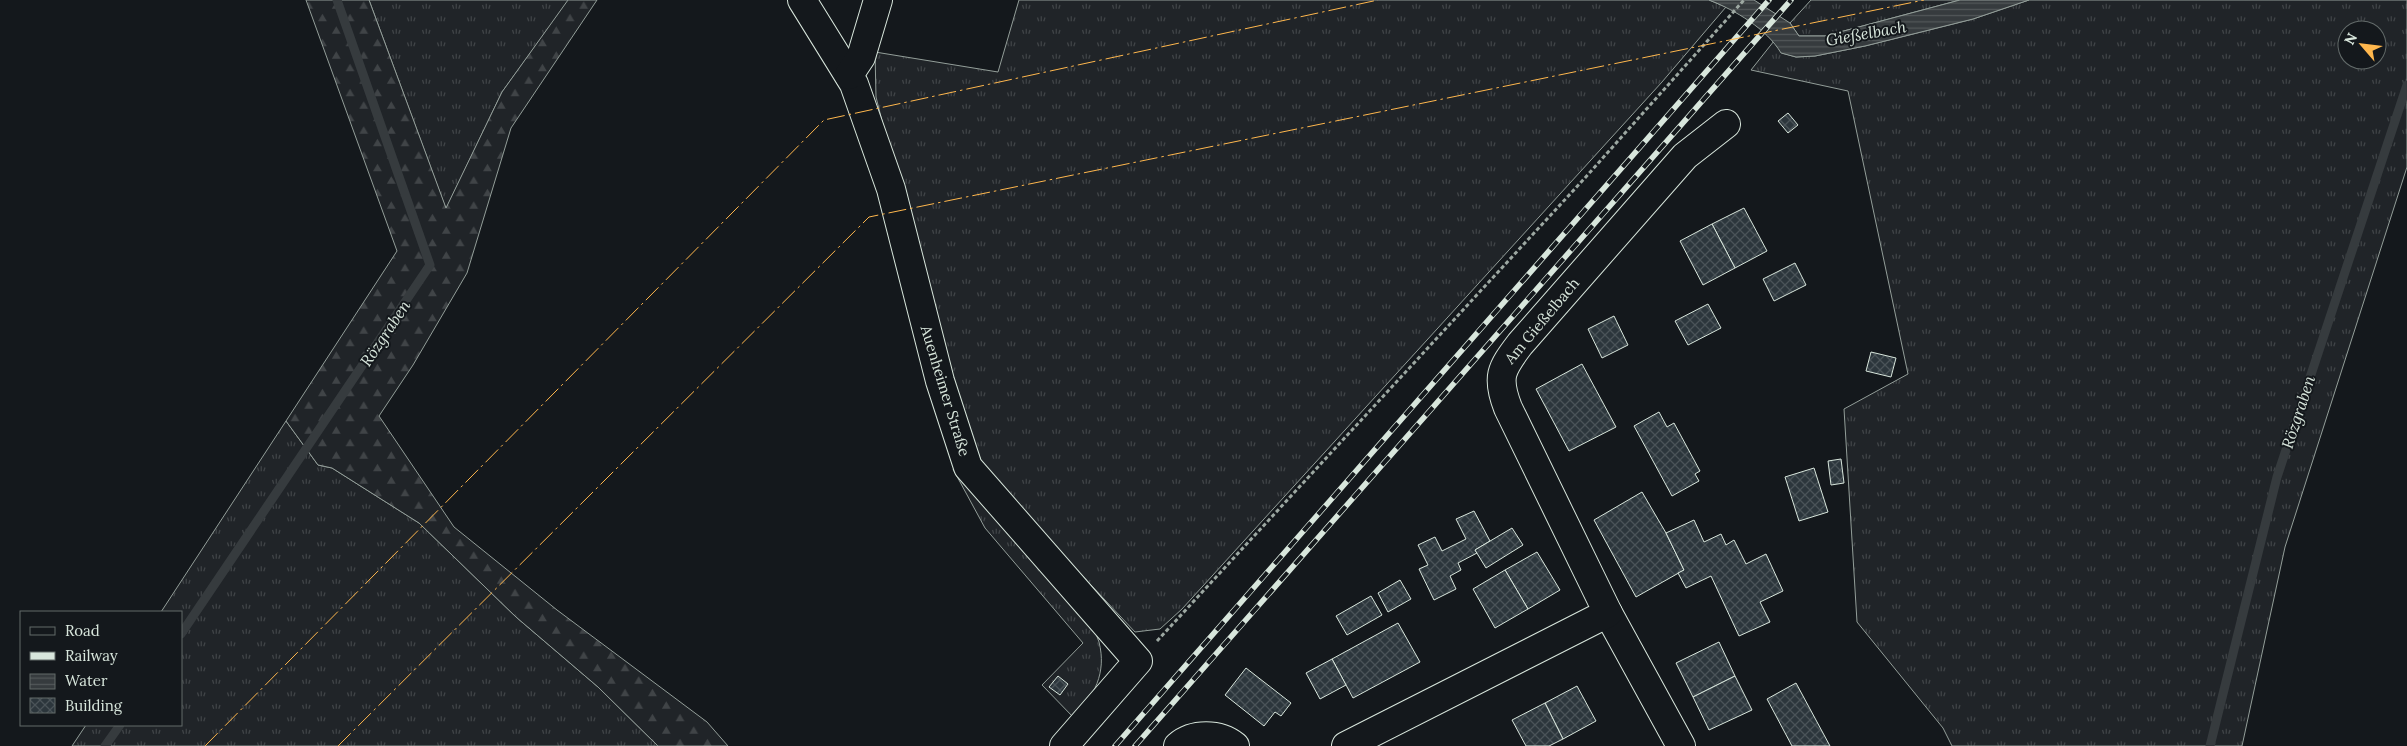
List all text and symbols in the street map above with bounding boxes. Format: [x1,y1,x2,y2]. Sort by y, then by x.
water label: Gießelbach [1824,16,1908,50]
north arrow [2337,20,2387,70]
text: N [2340,30,2361,48]
street label: Am Gießelbach [1500,274,1583,368]
water label: Rözgraben [356,296,414,370]
street label: Auenheimer Straße [916,322,974,458]
water label: Rözgraben [2277,373,2319,451]
legend [20,611,182,726]
text: Road [65,621,100,640]
text: Railway [65,646,118,665]
text: Water [65,671,108,690]
text: Building [65,696,123,715]

